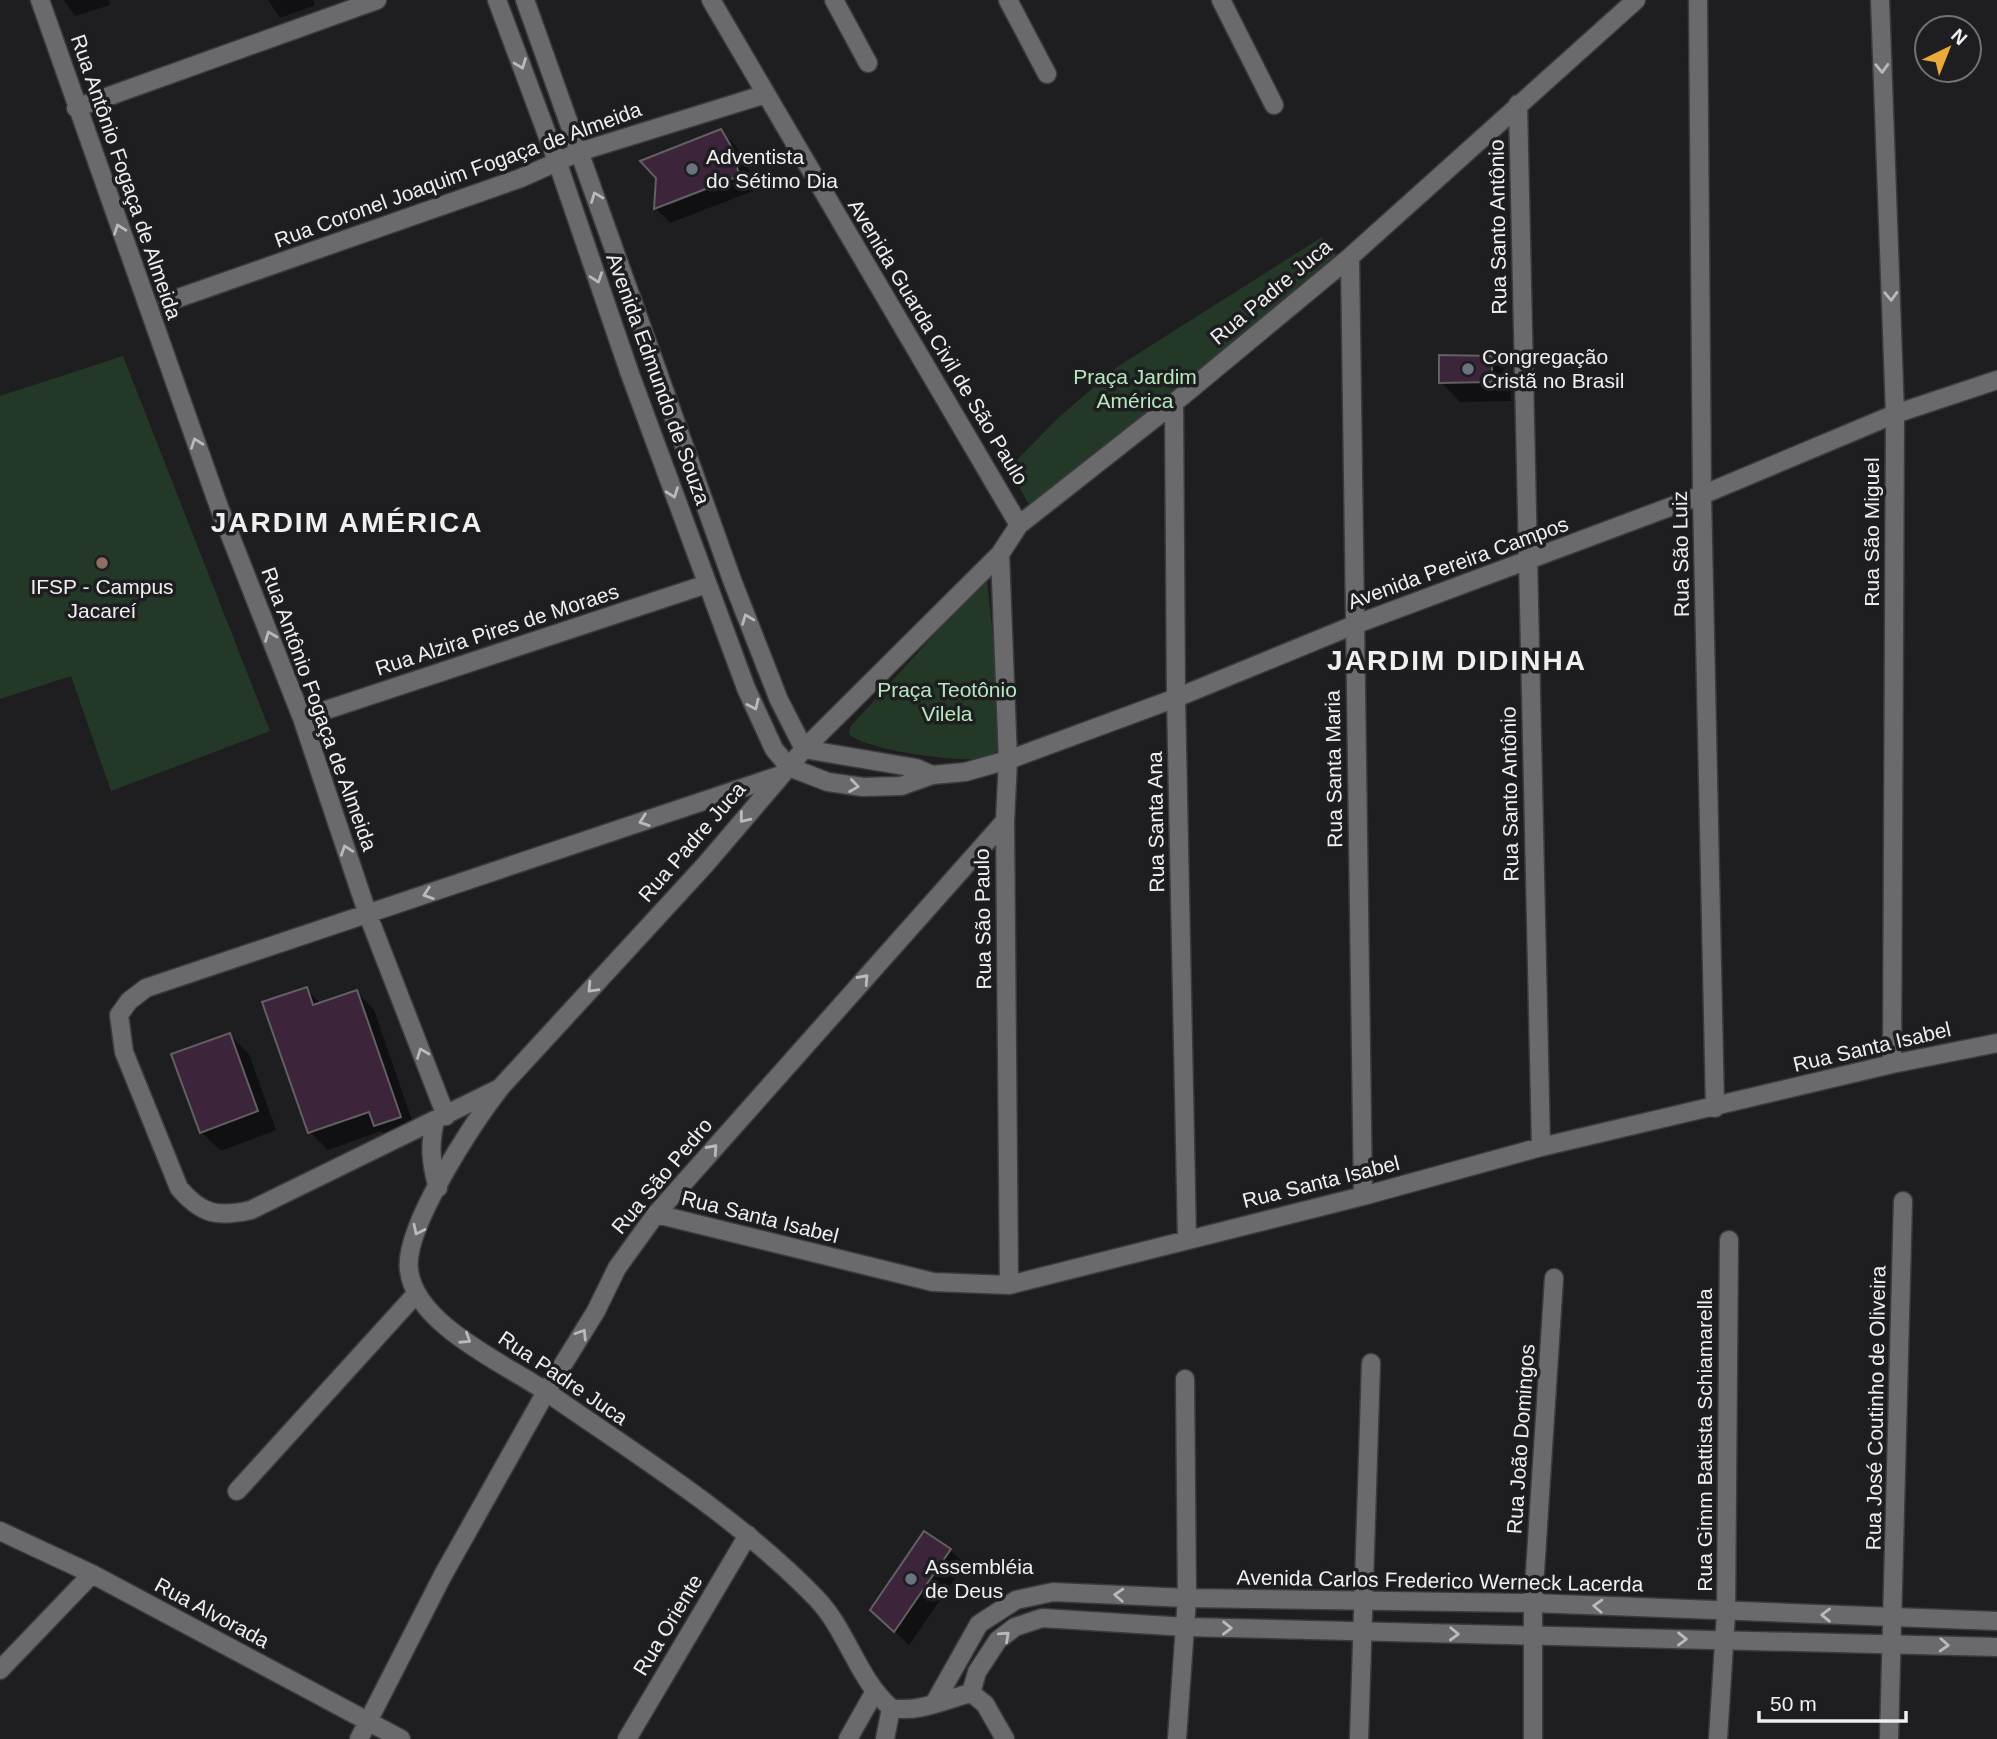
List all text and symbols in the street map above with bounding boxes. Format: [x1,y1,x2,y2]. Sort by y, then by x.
north arrow [1913,14,1983,84]
text: N [1947,25,1971,49]
street label: Rua Antônio Fogaça de Almeida [67,31,186,323]
one-way arrow [513,57,527,69]
one-way arrow [1875,63,1890,74]
street label: Rua Coronel Joaquim Fogaça de Almeida [271,97,645,252]
street label: Rua Santo Antônio [1484,139,1511,315]
place label: Adventista do Sétimo Dia [706,145,838,192]
marker: Adventista do Sétimo Dia [684,161,700,177]
one-way arrow [591,192,605,204]
street label: Avenida Guarda Civil de São Paulo [844,195,1033,489]
one-way arrow [113,223,127,236]
street label: Rua Padre Juca [1206,234,1336,349]
street label: Avenida Edmundo de Souza [602,250,715,508]
one-way arrow [589,272,603,284]
one-way arrow [1883,290,1898,301]
place label: Congregação Cristã no Brasil [1482,345,1624,392]
marker: Congregação Cristã no Brasil [1460,361,1476,377]
park label: Praça Jardim América [1073,365,1197,412]
one-way arrow [190,437,204,449]
street label: Rua São Miguel [1860,457,1883,607]
one-way arrow [665,486,679,498]
street label: Rua São Luiz [1668,491,1693,617]
district label: JARDIM AMÉRICA [211,507,483,538]
street label: Avenida Pereira Campos [1344,512,1571,613]
marker: IFSP - Campus Jacareí [94,555,110,571]
street label: Rua Antônio Fogaça de Almeida [257,564,382,854]
place label: IFSP - Campus Jacareí [30,575,174,622]
street label: Rua Alzira Pires de Moraes [372,579,621,680]
one-way arrow [742,613,756,625]
one-way arrow [264,631,278,643]
district label: JARDIM DIDINHA [1327,645,1587,676]
park label: Praça Teotônio Vilela [877,678,1017,725]
street label: Rua Santa Maria [1321,690,1346,848]
one-way arrow [746,698,760,710]
street label: Rua Santo Antônio [1496,706,1523,882]
street label: Rua Santa Ana [1143,751,1168,893]
street label: Rua Padre Juca [634,777,750,906]
one-way arrow [848,778,860,793]
one-way arrow [740,809,752,822]
one-way arrow [638,813,650,827]
one-way arrow [340,845,354,857]
street label: Rua São Paulo [970,848,995,990]
one-way arrow [423,886,435,900]
one-way arrow [856,974,868,987]
one-way arrow [588,980,601,993]
street label: Rua Santa Isabel [1791,1017,1953,1076]
one-way arrow [416,1047,430,1059]
street label: Rua São Pedro [607,1113,717,1238]
one-way arrow [705,1144,717,1157]
street label: Rua Santa Isabel [1240,1151,1402,1212]
street label: Rua Santa Isabel [679,1186,841,1247]
one-way arrow [412,1223,426,1235]
street label: Rua José Coutinho de Oliveira [1862,1265,1889,1551]
street label: Rua Gimm Battista Schiamarella [1693,1288,1716,1592]
street label: Rua Padre Juca [494,1326,632,1429]
one-way arrow [574,1328,587,1341]
one-way arrow [458,1331,471,1344]
street label: Rua João Domingos [1502,1343,1539,1535]
place label: Assembléia de Deus [925,1555,1034,1602]
street label: Avenida Carlos Frederico Werneck Lacerda [1237,1565,1644,1596]
street label: Rua Oriente [629,1570,707,1679]
marker: Assembléia de Deus [903,1571,919,1587]
street label: Rua Alvorada [151,1573,274,1652]
one-way arrow [1113,1587,1124,1602]
one-way arrow [1593,1599,1604,1614]
one-way arrow [1820,1608,1831,1623]
one-way arrow [1222,1620,1233,1636]
one-way arrow [1449,1627,1460,1642]
one-way arrow [997,1631,1010,1644]
one-way arrow [1677,1631,1687,1647]
one-way arrow [1939,1637,1950,1652]
scale bar [1759,1680,1906,1724]
text: 50 m [1770,1692,1817,1715]

